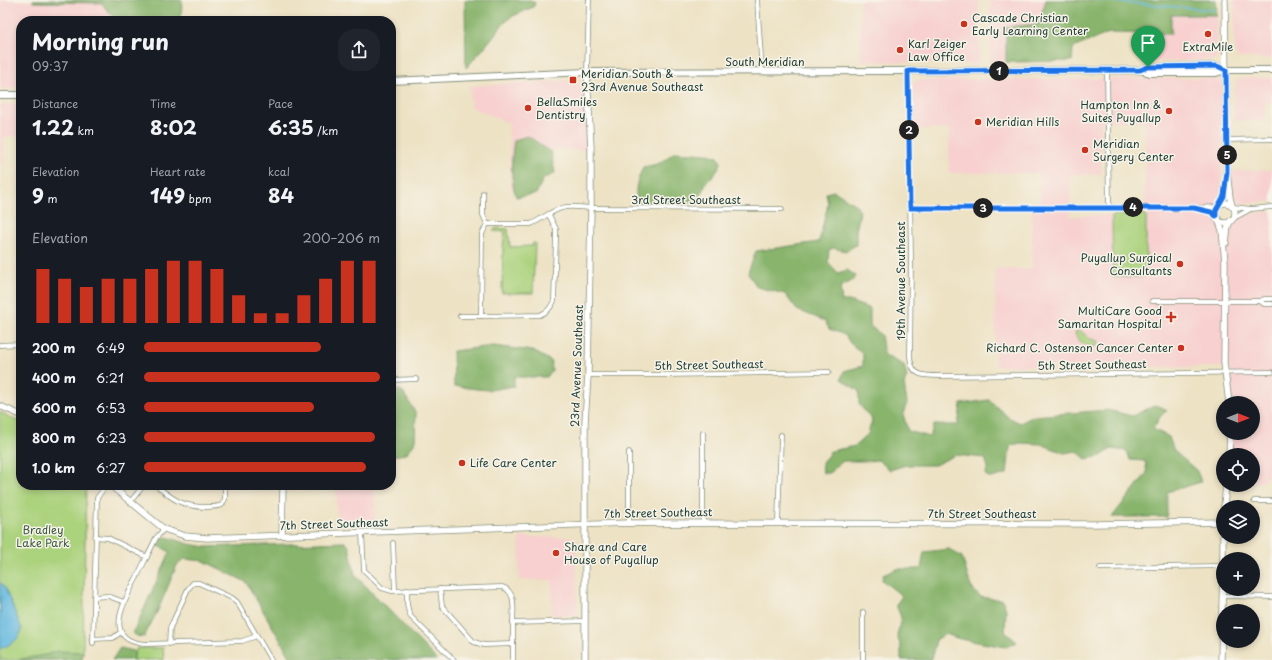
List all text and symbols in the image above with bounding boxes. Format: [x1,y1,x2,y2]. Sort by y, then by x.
place label: Cascade Christian Early Learning Center [972,9,1089,39]
marker: Cascade Christian Early Learning Center [959,19,969,29]
text: Morning run [32,24,169,57]
pin [1131,26,1165,67]
button: share [338,29,380,71]
marker: ExtraMile [1203,29,1213,39]
icon: arrive [1137,32,1159,54]
place label: Karl Zeiger Law Office [908,35,967,65]
place label: ExtraMile [1182,38,1234,55]
marker: Karl Zeiger Law Office [895,45,905,55]
street label: South Meridian [725,53,805,70]
text: 09:37 [32,56,68,75]
pin: 1 [989,61,1009,81]
text: 1 [996,62,1002,79]
place label: Meridian South & 23rd Avenue Southeast [581,65,704,95]
marker: Meridian South & 23rd Avenue Southeast [568,75,578,85]
place label: BellaSmiles Dentistry [536,93,597,123]
text: Distance [32,95,78,112]
text: Time [150,95,176,112]
text: Pace [268,95,293,112]
place label: Hampton Inn & Suites Puyallup [1080,96,1161,126]
marker: BellaSmiles Dentistry [523,103,533,113]
marker: Hampton Inn & Suites Puyallup [1164,106,1174,116]
text: 1.22 [32,112,74,142]
text: 8:02 [150,112,197,142]
text: 6:35 [268,112,314,142]
place label: Meridian Hills [986,113,1059,130]
marker: Meridian Hills [973,117,983,127]
pin: 2 [899,120,919,140]
text: 2 [905,121,913,138]
text: km [74,122,94,139]
text: /km [314,122,338,139]
place label: Meridian Surgery Center [1093,135,1175,165]
marker: Meridian Surgery Center [1080,145,1090,155]
pin: 5 [1217,145,1237,165]
text: 5 [1223,146,1231,163]
text: Elevation [32,163,79,180]
text: Heart rate [150,163,206,180]
text: kcal [268,163,290,180]
text: 9 [32,180,44,210]
text: 149 [150,180,185,210]
text: 84 [268,180,294,210]
text: m [44,190,58,207]
text: bpm [185,190,212,207]
street label: 3rd Street Southeast [631,191,742,208]
pin: 4 [1123,197,1143,217]
pin: 3 [973,198,993,218]
text: 4 [1129,198,1137,215]
text: 3 [979,199,987,216]
street label: 19th Avenue Southeast [892,221,909,341]
text: Elevation [32,228,88,247]
text: 200–206 m [302,228,380,247]
place label: Puyallup Surgical Consultants [1080,249,1172,279]
marker: Puyallup Surgical Consultants [1175,259,1185,269]
place label: MultiCare Good Samaritan Hospital [1058,302,1162,332]
street label: 23rd Avenue Southeast [566,304,587,427]
marker: MultiCare Good Samaritan Hospital [1165,311,1177,323]
text: 200 m [32,338,76,357]
text: 6:49 [96,338,125,357]
place label: Richard C. Ostenson Cancer Center [986,339,1174,356]
marker: Richard C. Ostenson Cancer Center [1176,343,1186,353]
street label: 5th Street Southeast [654,355,764,374]
street label: 5th Street Southeast [1037,355,1147,374]
text: 400 m [32,368,76,387]
text: 6:21 [96,368,124,387]
north arrow [1216,396,1260,440]
map controls [1216,396,1260,648]
text: 600 m [32,398,76,417]
text: 6:53 [96,398,126,417]
text: 800 m [32,428,75,447]
text: 6:23 [96,428,126,447]
button: locate [1216,448,1260,492]
place label: Life Care Center [470,454,558,471]
text: 1.0 km [32,458,75,477]
text: 6:27 [96,458,125,477]
marker: Life Care Center [457,458,467,468]
button: layers [1216,500,1260,544]
street label: 7th Street Southeast [604,503,713,522]
street label: 7th Street Southeast [928,505,1037,522]
street label: 7th Street Southeast [279,513,389,534]
park label: Bradley Lake Park [16,521,70,551]
place label: Share and Care House of Puyallup [564,538,659,568]
marker: Share and Care House of Puyallup [551,548,561,558]
button: + [1216,552,1260,596]
button: − [1216,604,1260,648]

